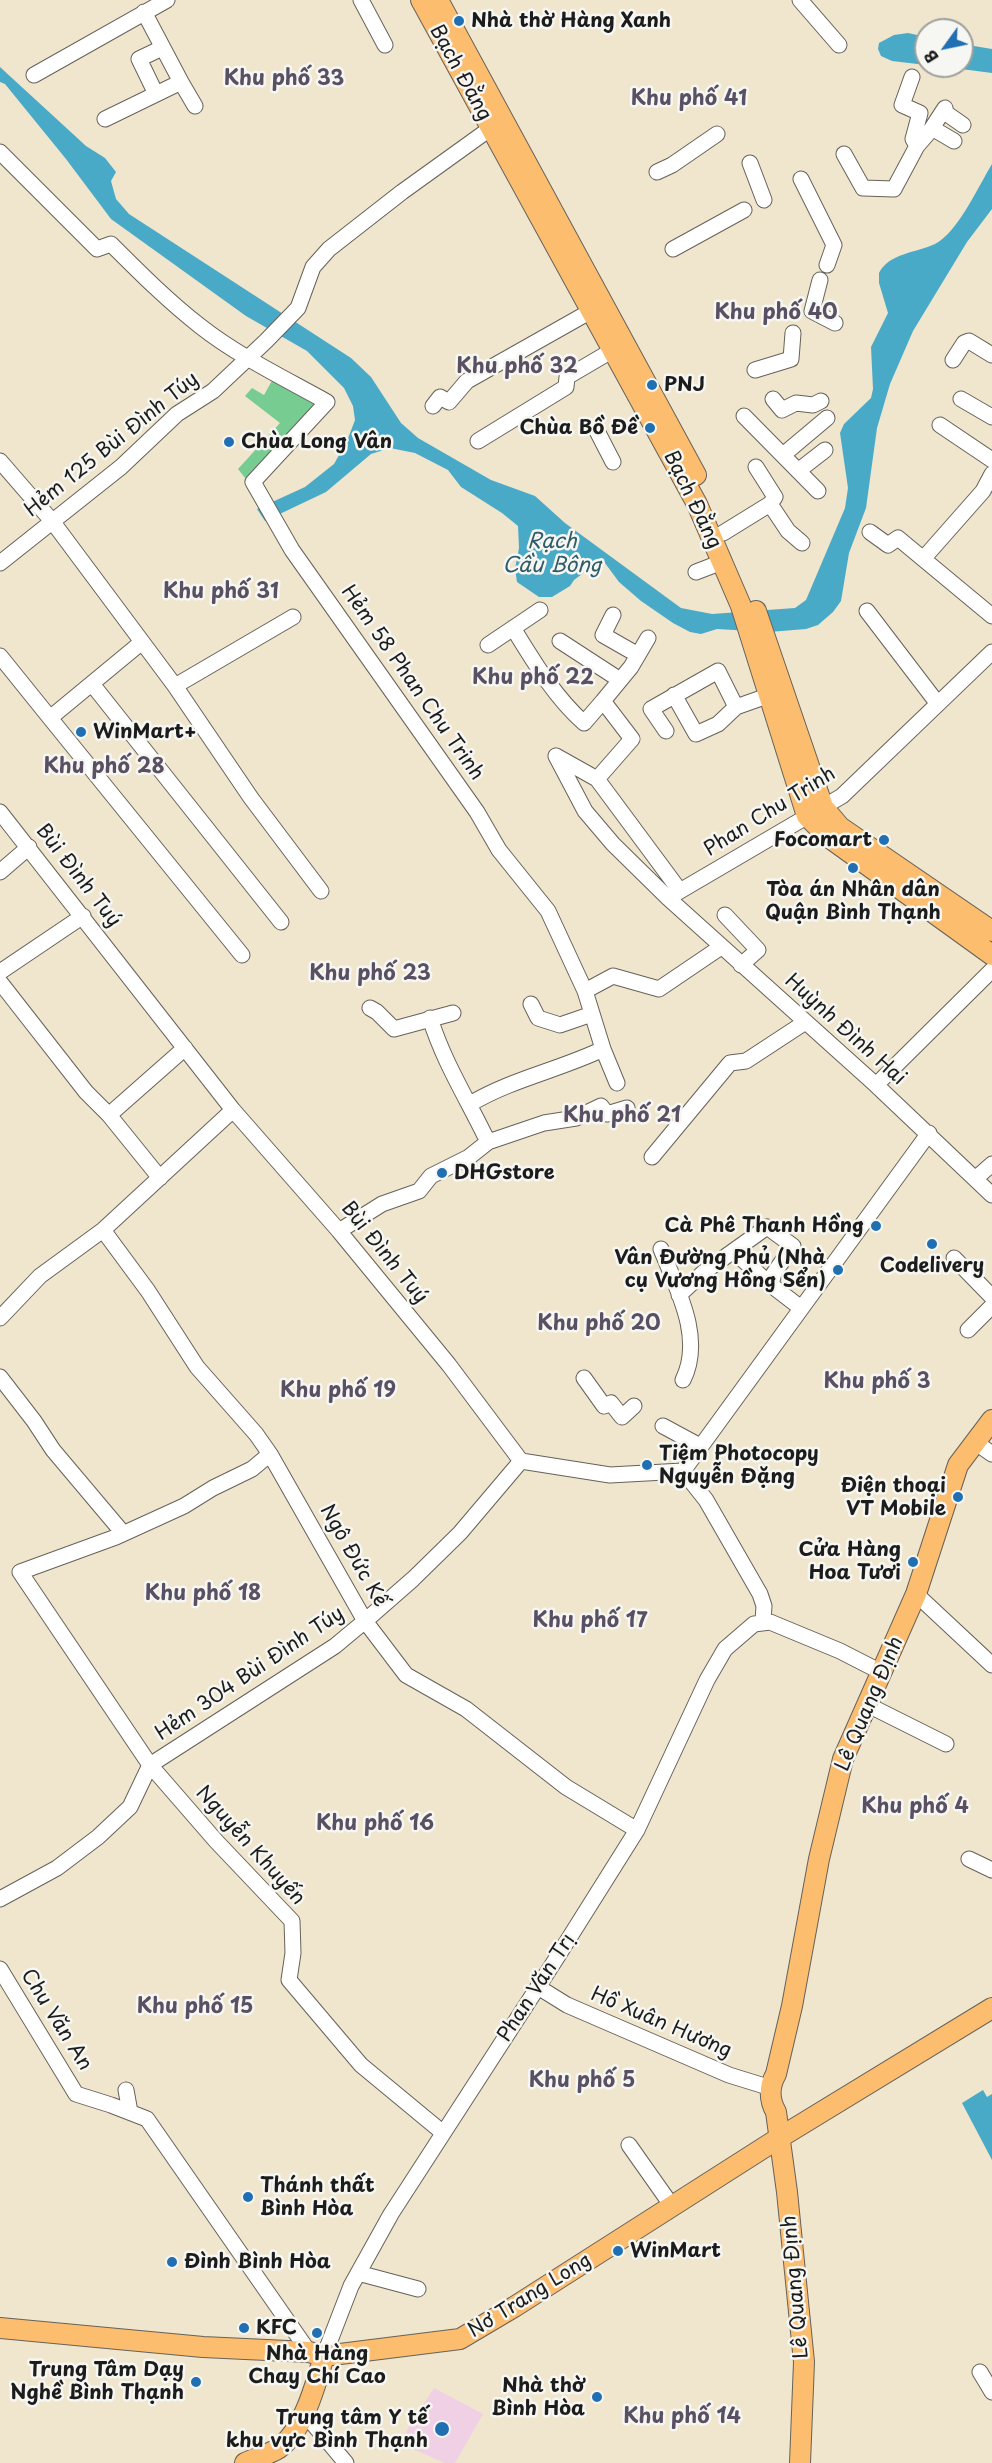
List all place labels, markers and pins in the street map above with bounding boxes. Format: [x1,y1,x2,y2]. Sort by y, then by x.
place label: Nhà thờ Hàng Xanh [471,9,671,33]
marker: Nhà thờ Hàng Xanh [452,14,466,28]
place label: PNJ [664,373,705,397]
marker: PNJ [645,378,659,392]
place label: Chùa Bồ Đề [519,416,638,440]
marker: Chùa Bồ Đề [643,421,657,435]
place label: Chùa Long Vân [241,430,392,454]
marker: Chùa Long Vân [222,435,236,449]
place label: WinMart+ [93,720,197,744]
marker: WinMart+ [74,725,88,739]
place label: Focomart [774,828,872,852]
marker: Focomart [877,833,891,847]
marker: Tòa án Nhân dân Quận Bình Thạnh [846,861,860,875]
place label: Tòa án Nhân dân Quận Bình Thạnh [765,878,941,925]
place label: DHGstore [454,1161,555,1185]
marker: DHGstore [435,1166,449,1180]
place label: Cà Phê Thanh Hồng [665,1214,864,1238]
marker: Cà Phê Thanh Hồng [869,1219,883,1233]
marker: Codelivery [925,1237,939,1251]
place label: Vân Đường Phủ (Nhà cụ Vương Hồng Sển) [614,1246,826,1293]
place label: Codelivery [880,1254,984,1278]
marker: Vân Đường Phủ (Nhà cụ Vương Hồng Sển) [831,1263,845,1277]
place label: Tiệm Photocopy Nguyễn Đặng [659,1442,818,1489]
marker: Tiệm Photocopy Nguyễn Đặng [640,1458,654,1472]
place label: Điện thoại VT Mobile [841,1474,946,1521]
marker: Điện thoại VT Mobile [951,1490,965,1504]
place label: Cửa Hàng Hoa Tươi [799,1538,901,1585]
marker: Cửa Hàng Hoa Tươi [906,1555,920,1569]
place label: Thánh thất Bình Hòa [260,2174,375,2221]
marker: Thánh thất Bình Hòa [241,2190,255,2204]
place label: WinMart [630,2239,721,2263]
marker: WinMart [611,2244,625,2258]
place label: Đình Bình Hòa [184,2250,331,2274]
marker: Đình Bình Hòa [165,2255,179,2269]
place label: KFC [256,2316,297,2340]
marker: KFC [237,2321,251,2335]
marker: Nhà Hàng Chay Chí Cao [310,2326,324,2340]
place label: Nhà Hàng Chay Chí Cao [248,2342,386,2389]
place label: Trung Tâm Dạy Nghề Bình Thạnh [11,2358,184,2405]
place label: Nhà thờ Bình Hòa [492,2374,585,2421]
marker: Trung Tâm Dạy Nghề Bình Thạnh [189,2375,203,2389]
marker: Nhà thờ Bình Hòa [590,2390,604,2404]
place label: Trung tâm Y tế khu vực Bình Thạnh [226,2406,428,2453]
marker: Trung tâm Y tế khu vực Bình Thạnh [433,2420,451,2438]

